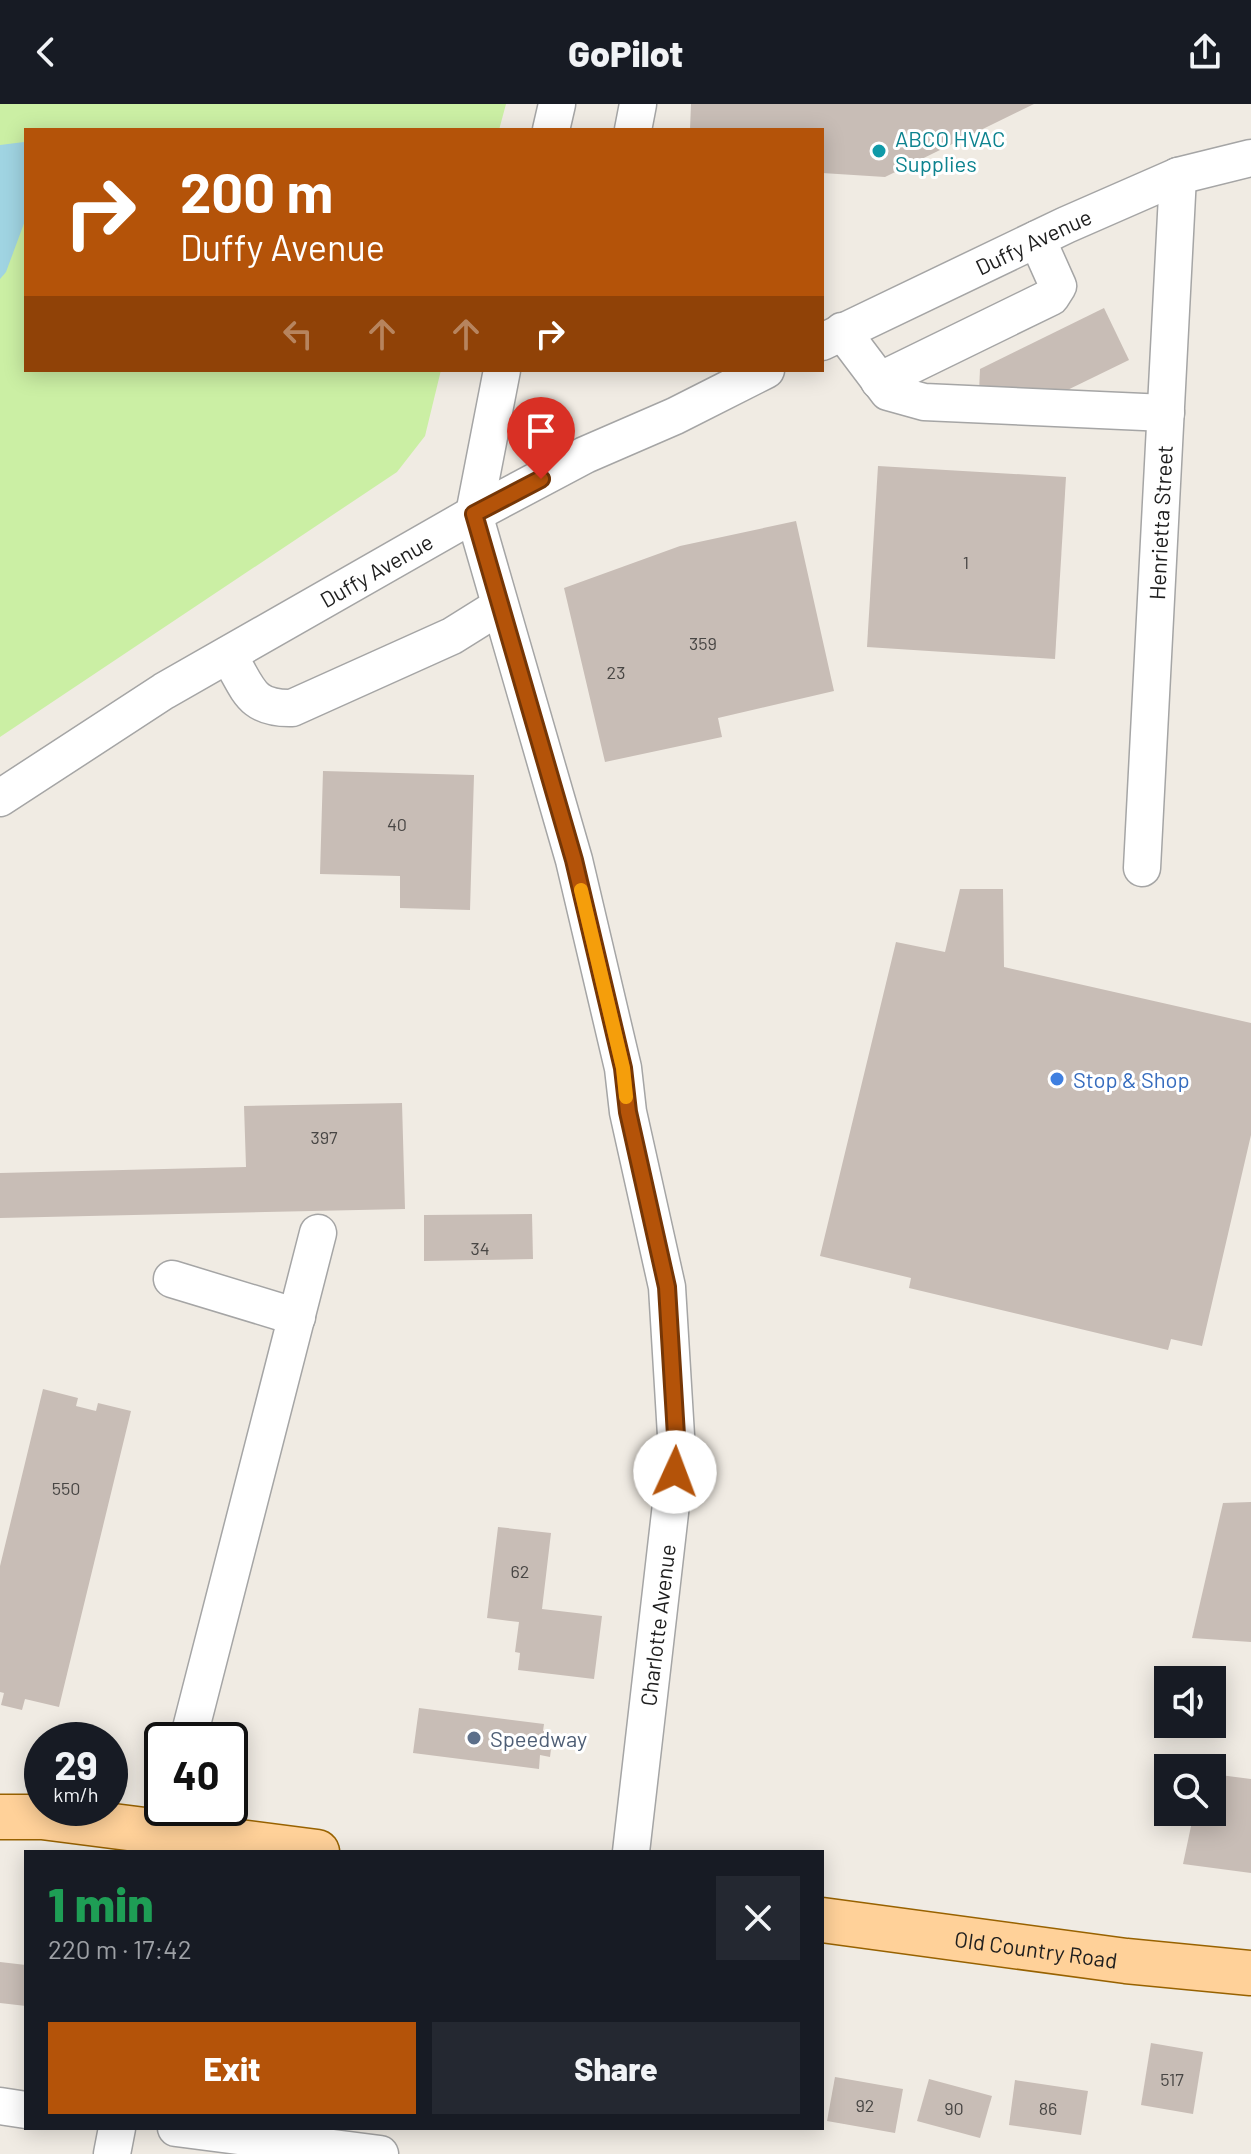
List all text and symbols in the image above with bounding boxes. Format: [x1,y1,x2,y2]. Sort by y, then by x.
icon: back [24,30,68,74]
icon: share [1183,30,1227,74]
text: GoPilot [568,31,683,74]
place label: ABCO HVAC Supplies [895,125,1005,176]
marker: ABCO HVAC Supplies [870,142,888,160]
text: 200 m [180,157,333,224]
icon: right [48,160,152,264]
street label: Duffy Avenue [971,203,1095,280]
text: Duffy Avenue [180,225,385,268]
icon: left [276,312,320,356]
icon: ahead [360,312,404,356]
icon: ahead [444,312,488,356]
icon: right [528,312,572,356]
pin [507,397,575,479]
icon: arrive [519,409,563,453]
street label: Henrietta Street [1143,444,1177,601]
street label: Duffy Avenue [315,528,437,612]
house number: 1 [963,551,969,573]
house number: 359 [689,632,717,654]
house number: 23 [607,661,625,683]
house number: 40 [387,813,407,835]
place label: Stop & Shop [1073,1066,1190,1092]
marker: Stop & Shop [1048,1070,1066,1088]
house number: 397 [310,1126,338,1148]
house number: 34 [470,1237,490,1259]
position arrow [633,1430,717,1514]
house number: 550 [52,1477,80,1499]
street label: Charlotte Avenue [634,1542,680,1708]
house number: 62 [511,1560,529,1582]
map controls [1154,1666,1226,1826]
button: sound [1154,1666,1226,1738]
speed limit sign: 40 [144,1722,248,1826]
place label: Speedway [490,1725,587,1751]
marker: Speedway [465,1729,483,1747]
text: 29 [54,1740,98,1788]
button: search [1154,1754,1226,1826]
text: km/h [53,1782,99,1806]
text: 1 min [48,1874,154,1932]
button: close [716,1876,800,1960]
street label: Old Country Road [953,1925,1119,1973]
text: 220 m · 17:42 [48,1933,192,1964]
button: Exit [48,2022,416,2114]
button: Share [432,2022,800,2114]
house number: 517 [1160,2068,1184,2090]
house number: 92 [855,2094,875,2116]
house number: 90 [944,2097,964,2119]
house number: 86 [1039,2097,1057,2119]

